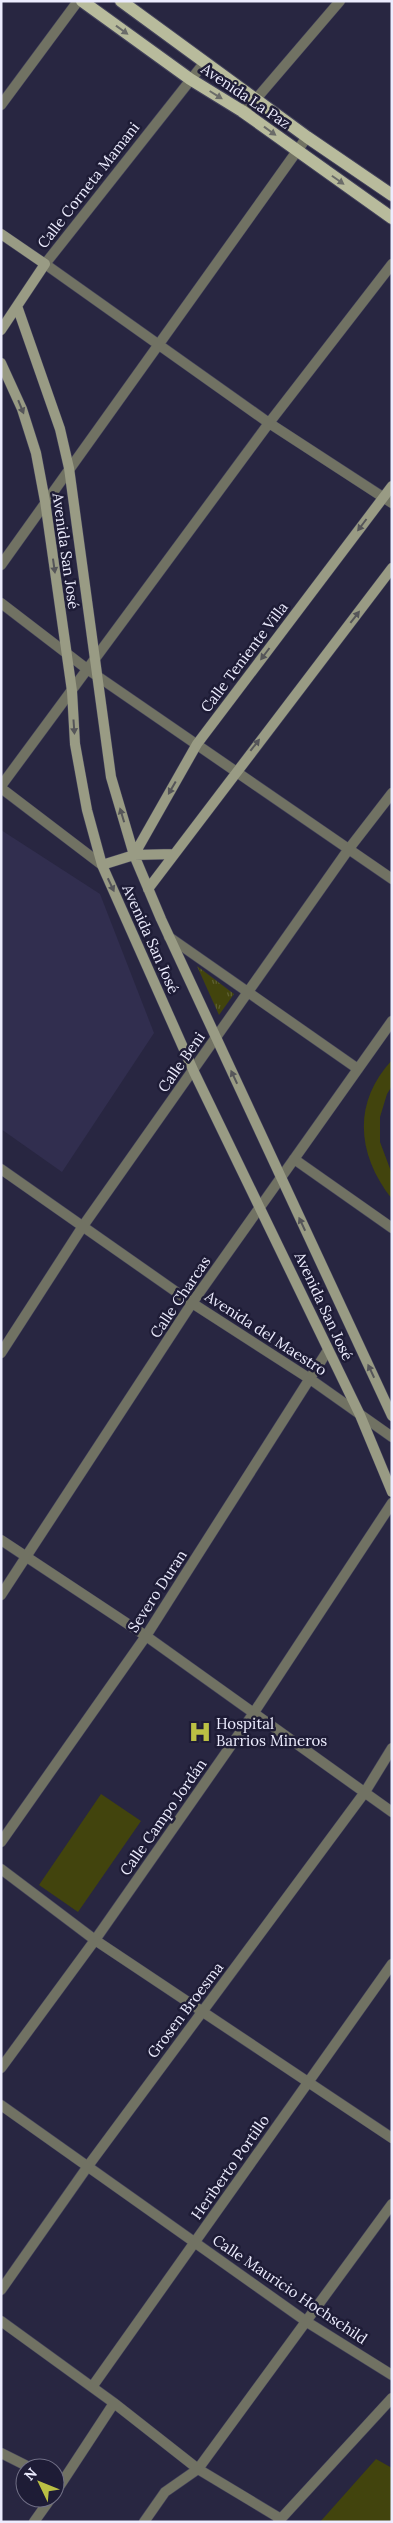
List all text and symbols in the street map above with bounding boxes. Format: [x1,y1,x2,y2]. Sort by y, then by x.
one-way arrow [115,25,128,35]
street label: Avenida La Paz [197,59,294,133]
one-way arrow [210,90,223,99]
street label: Calle Corneta Mamani [33,118,143,252]
one-way arrow [263,126,277,136]
one-way arrow [331,175,345,185]
one-way arrow [18,400,25,415]
street label: Avenida San José [48,491,84,610]
one-way arrow [357,518,367,531]
one-way arrow [50,558,58,574]
street label: Calle Teniente Villa [196,598,292,716]
one-way arrow [349,611,360,624]
one-way arrow [259,647,270,660]
one-way arrow [71,719,79,735]
one-way arrow [250,739,261,752]
one-way arrow [168,781,177,794]
one-way arrow [117,808,125,823]
one-way arrow [107,878,115,892]
street label: Avenida San José [118,881,184,996]
street label: Calle Beni [153,1028,209,1096]
one-way arrow [229,1070,237,1084]
one-way arrow [298,1217,306,1231]
street label: Avenida San José [290,1248,357,1363]
street label: Calle Charcas [146,1252,214,1342]
street label: Avenida del Maestro [201,1286,331,1380]
one-way arrow [367,1364,375,1379]
street label: Severo Duran [123,1546,191,1636]
place label: Hospital Barrios Mineros [216,1714,327,1750]
hospital icon: Hospital Barrios Mineros [187,1719,213,1745]
street label: Calle Campo Jordán [116,1755,210,1879]
street label: Grosen Broesma [143,1958,227,2062]
street label: Heriberto Portillo [187,2111,273,2223]
street label: Calle Mauricio Hochschild [209,2230,371,2348]
north arrow [15,2458,65,2508]
text: N [20,2464,41,2484]

